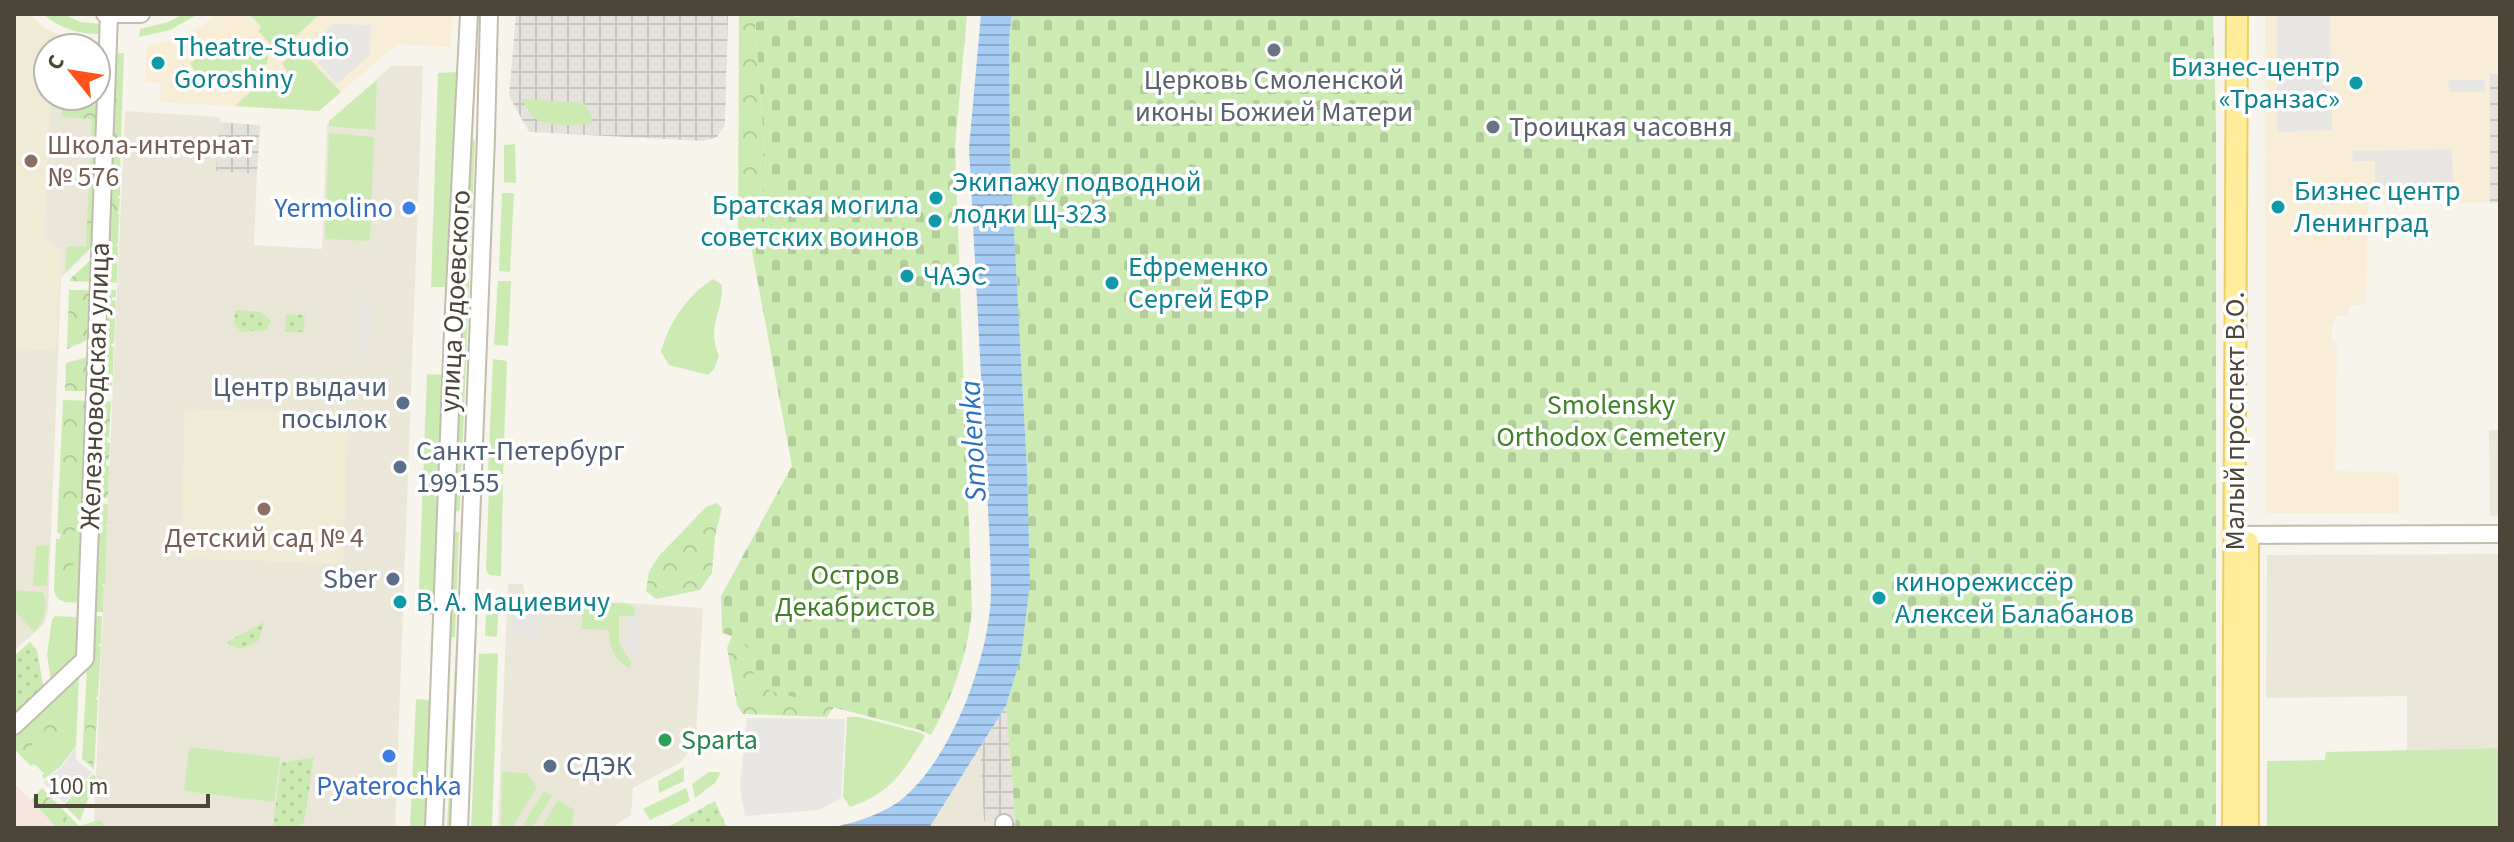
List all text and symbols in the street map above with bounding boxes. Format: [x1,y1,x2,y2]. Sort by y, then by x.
place label: Theatre-Studio Goroshiny [174,27,349,99]
north arrow [32,32,112,112]
marker: Церковь Смоленской иконы Божией Матери [1265,41,1283,59]
place label: Бизнес-центр «Транзас» [2171,47,2340,119]
text: С [38,49,73,76]
marker: Theatre-Studio Goroshiny [149,54,167,72]
place label: Церковь Смоленской иконы Божией Матери [1135,60,1413,132]
marker: Бизнес-центр «Транзас» [2347,74,2365,92]
place label: Троицкая часовня [1509,107,1733,147]
marker: Троицкая часовня [1484,118,1502,136]
place label: Школа-интернат № 576 [47,125,254,197]
marker: Школа-интернат № 576 [22,152,40,170]
place label: Экипажу подводной лодки Щ-323 [952,162,1201,234]
place label: Бизнес центр Ленинград [2294,171,2461,243]
place label: Братская могила советских воинов [700,185,919,257]
place label: Yermolino [273,188,393,228]
street label: улица Одоевского [429,189,481,413]
marker: Экипажу подводной лодки Щ-323 [927,189,945,207]
marker: Бизнес центр Ленинград [2269,198,2287,216]
marker: Yermolino [400,199,418,217]
marker: Братская могила советских воинов [926,212,944,230]
street label: Железноводская улица [70,242,120,530]
place label: Ефременко Сергей ЕФР [1128,247,1269,319]
place label: ЧАЭС [923,256,987,296]
marker: ЧАЭС [898,267,916,285]
marker: Ефременко Сергей ЕФР [1103,274,1121,292]
street label: Малый проспект В.О. [2215,292,2255,550]
place label: Центр выдачи посылок [213,367,387,439]
water label: Smolenka [948,379,998,503]
park label: Smolensky Orthodox Cemetery [1496,385,1726,457]
marker: Центр выдачи посылок [394,394,412,412]
place label: Санкт-Петербург 199155 [416,431,625,503]
marker: Санкт-Петербург 199155 [391,458,409,476]
marker: Детский сад № 4 [255,500,273,518]
place label: Детский сад № 4 [164,518,364,558]
park label: Остров Декабристов [775,555,935,627]
place label: Sber [323,559,377,599]
place label: кинорежиссёр Алексей Балабанов [1895,562,2134,634]
marker: Sber [384,570,402,588]
place label: В. А. Мациевичу [416,582,610,622]
marker: кинорежиссёр Алексей Балабанов [1870,589,1888,607]
marker: В. А. Мациевичу [391,593,409,611]
place label: Sparta [681,720,758,760]
marker: Sparta [656,731,674,749]
place label: СДЭК [566,746,633,786]
marker: Pyaterochka [380,747,398,765]
marker: СДЭК [541,757,559,775]
scale bar [36,758,208,808]
place label: Pyaterochka [316,766,462,806]
text: 100 m [48,769,108,804]

